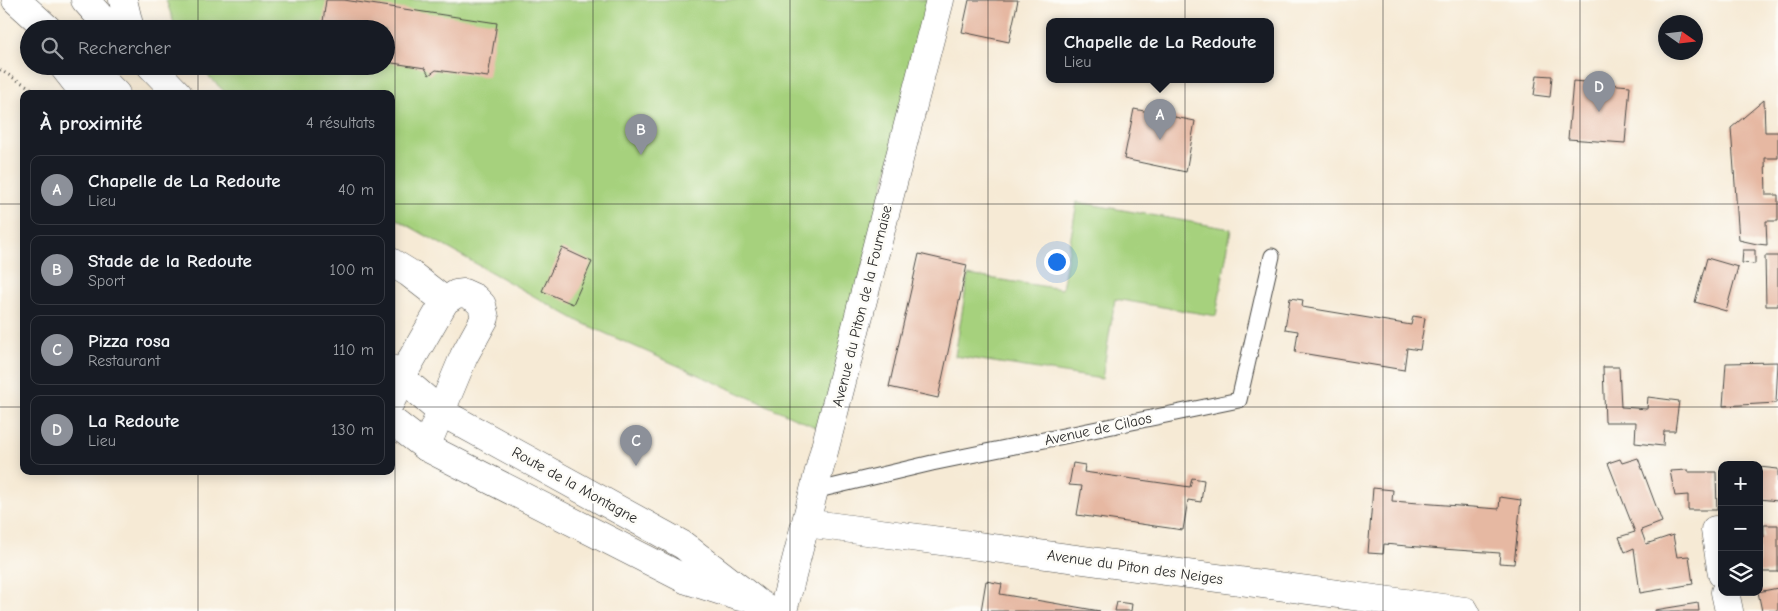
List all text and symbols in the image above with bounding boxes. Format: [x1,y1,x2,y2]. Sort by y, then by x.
north arrow [1658,15,1703,60]
popup [1046,18,1274,83]
search box [20,20,395,75]
text: Chapelle de La Redoute [1064,31,1256,53]
icon: search [38,34,66,62]
text: Rechercher [78,37,171,59]
text: Lieu [1064,53,1091,71]
pin: D [1583,71,1615,112]
pin: A [1144,99,1176,140]
text: À proximité [40,111,142,135]
text: 4 résultats [306,114,375,132]
pin: B [625,114,657,155]
text: Chapelle de La Redoute [88,170,281,192]
text: A [53,181,61,199]
text: 40 m [338,181,374,199]
text: Lieu [88,192,116,210]
street label: Avenue du Piton de la Fournaise [828,203,896,409]
your location [1044,249,1070,275]
text: Stade de la Redoute [88,250,252,272]
text: B [52,261,62,279]
text: 100 m [330,261,374,279]
text: Sport [88,272,125,290]
text: Pizza rosa [88,330,170,352]
text: C [52,341,62,359]
text: 110 m [333,341,374,359]
text: Restaurant [88,352,160,370]
street label: Avenue de Cilaos [1043,409,1153,449]
text: La Redoute [88,410,179,432]
text: D [52,421,62,439]
text: 130 m [331,421,374,439]
pin: C [620,425,652,466]
text: Lieu [88,432,116,450]
street label: Route de la Montagne [509,443,642,527]
map controls [1718,461,1763,596]
button: + [1718,461,1763,506]
button: − [1718,506,1763,551]
street label: Avenue du Piton des Neiges [1046,546,1224,588]
button: layers [1718,551,1763,596]

